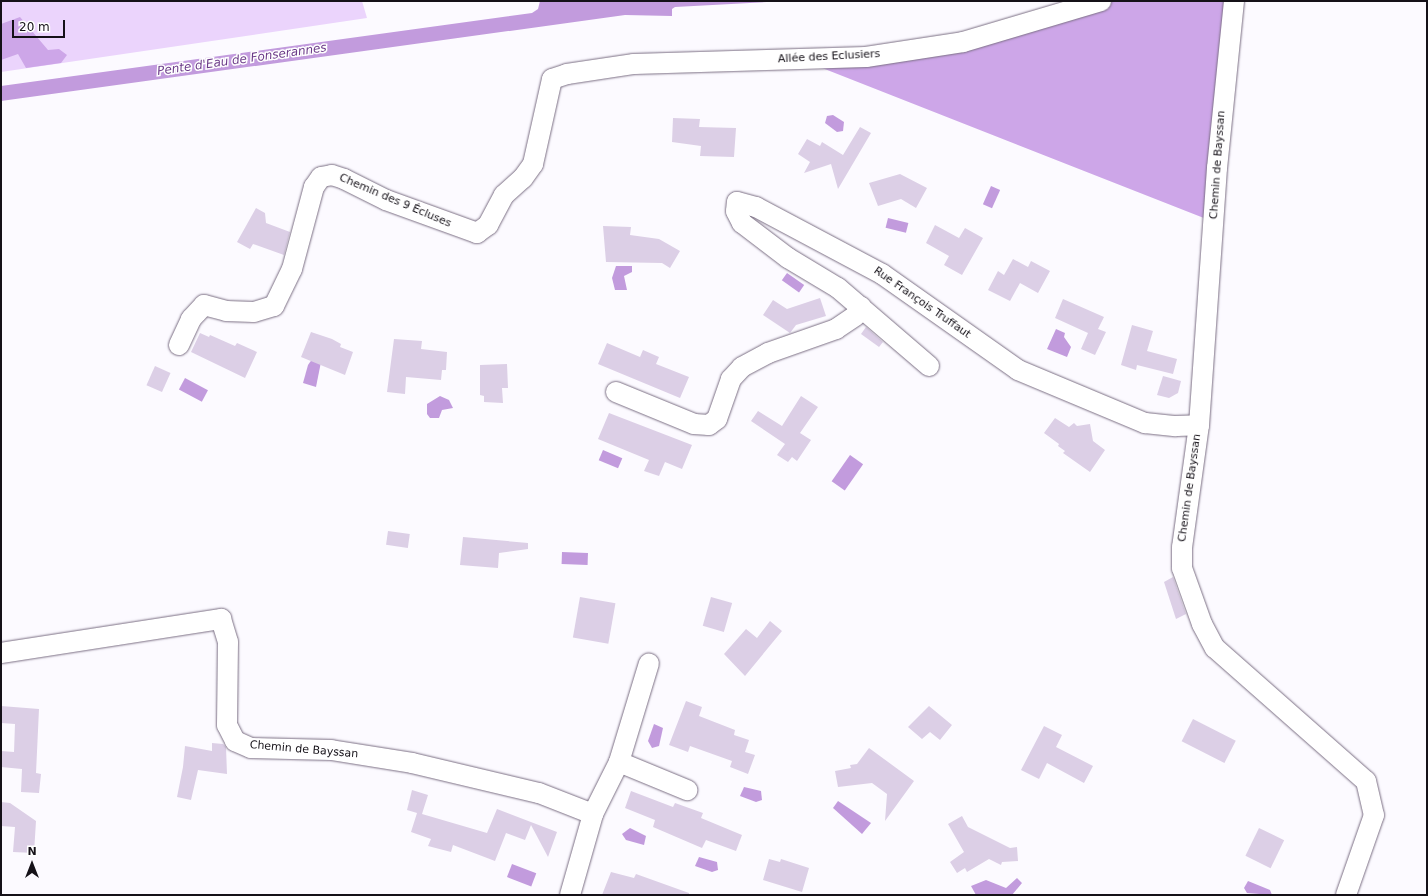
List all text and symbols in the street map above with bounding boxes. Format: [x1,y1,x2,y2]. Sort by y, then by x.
scale bar [14,12,67,38]
text: 20 m [19,20,50,34]
water label: Pente d'Eau de Fonserannes [156,41,328,79]
street label: Allée des Eclusiers [777,48,881,66]
street label: Chemin de Bayssan [1208,110,1228,220]
street label: Chemin des 9 Écluses [337,171,453,231]
street label: Rue François Truffaut [871,264,973,342]
street label: Chemin de Bayssan [1176,433,1204,543]
street label: Chemin de Bayssan [249,739,359,761]
north arrow [12,844,52,884]
text: N [27,845,37,858]

